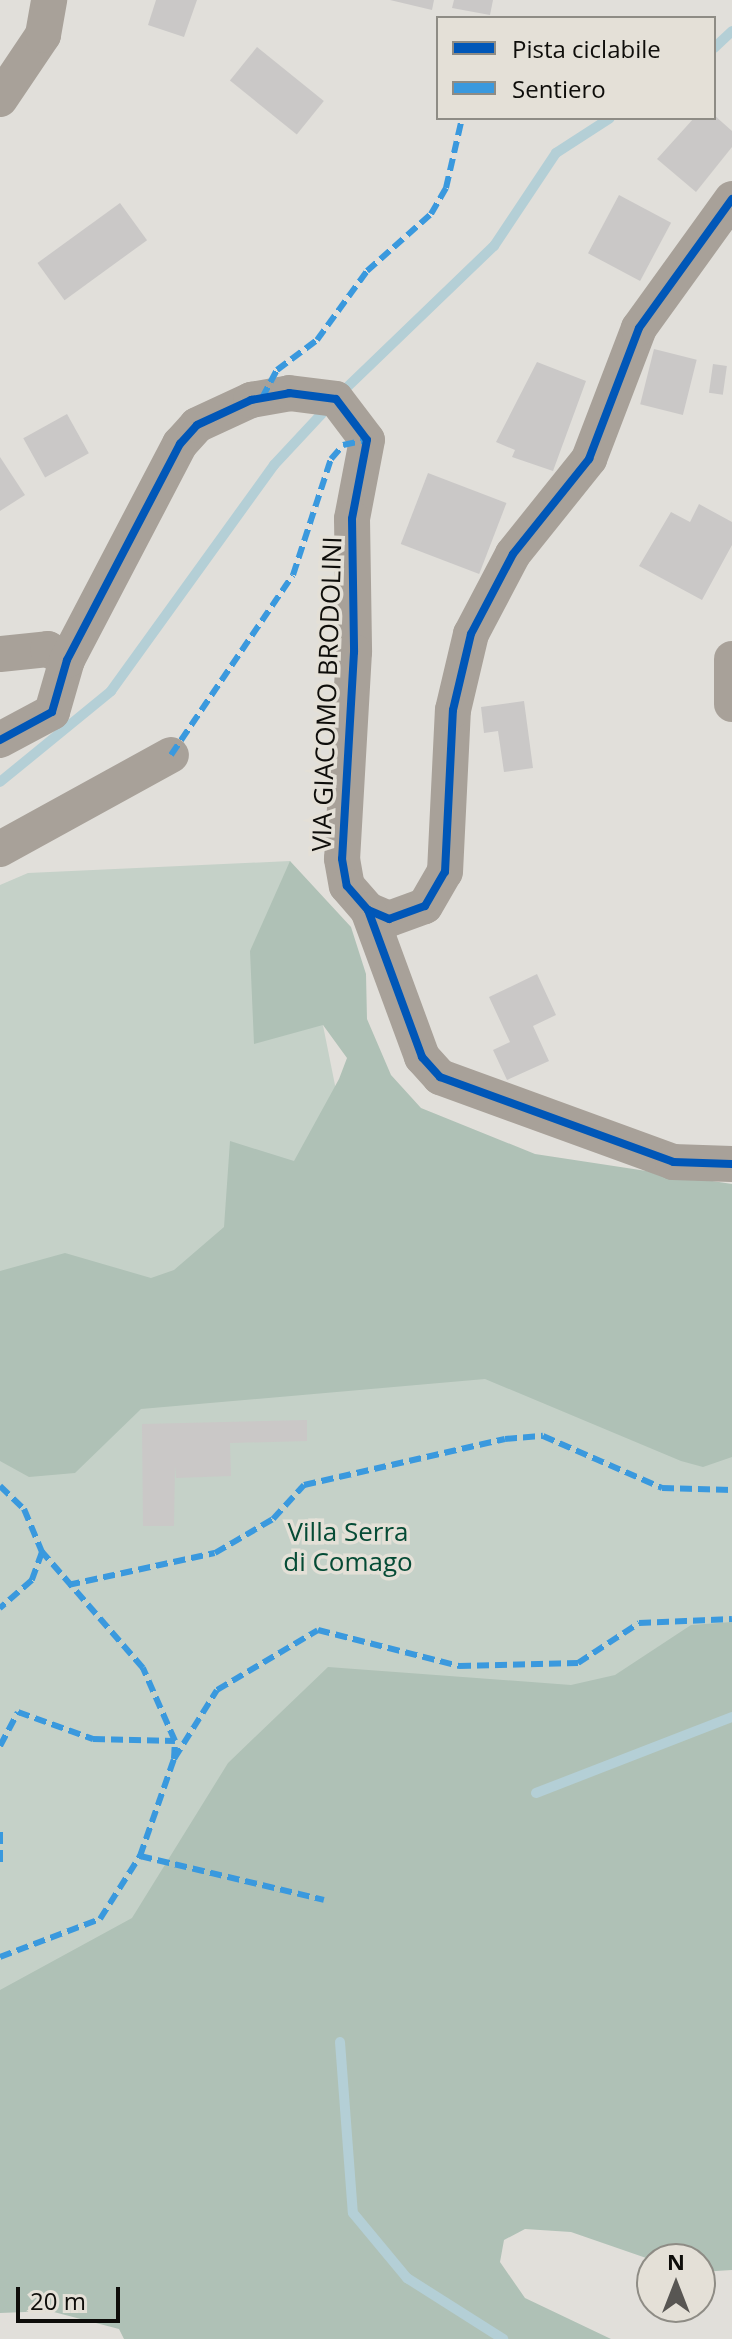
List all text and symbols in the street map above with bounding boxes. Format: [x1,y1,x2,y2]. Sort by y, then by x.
legend [436,16,716,120]
text: Pista ciclabile [512,32,661,65]
text: Sentiero [512,72,606,105]
street label: VIA GIACOMO BRODOLINI [306,536,348,852]
park label: Villa Serra di Comago [283,1516,413,1578]
north arrow [636,2243,716,2323]
text: N [667,2246,685,2276]
scale bar [20,2271,124,2321]
text: 20 m [30,2284,86,2317]

